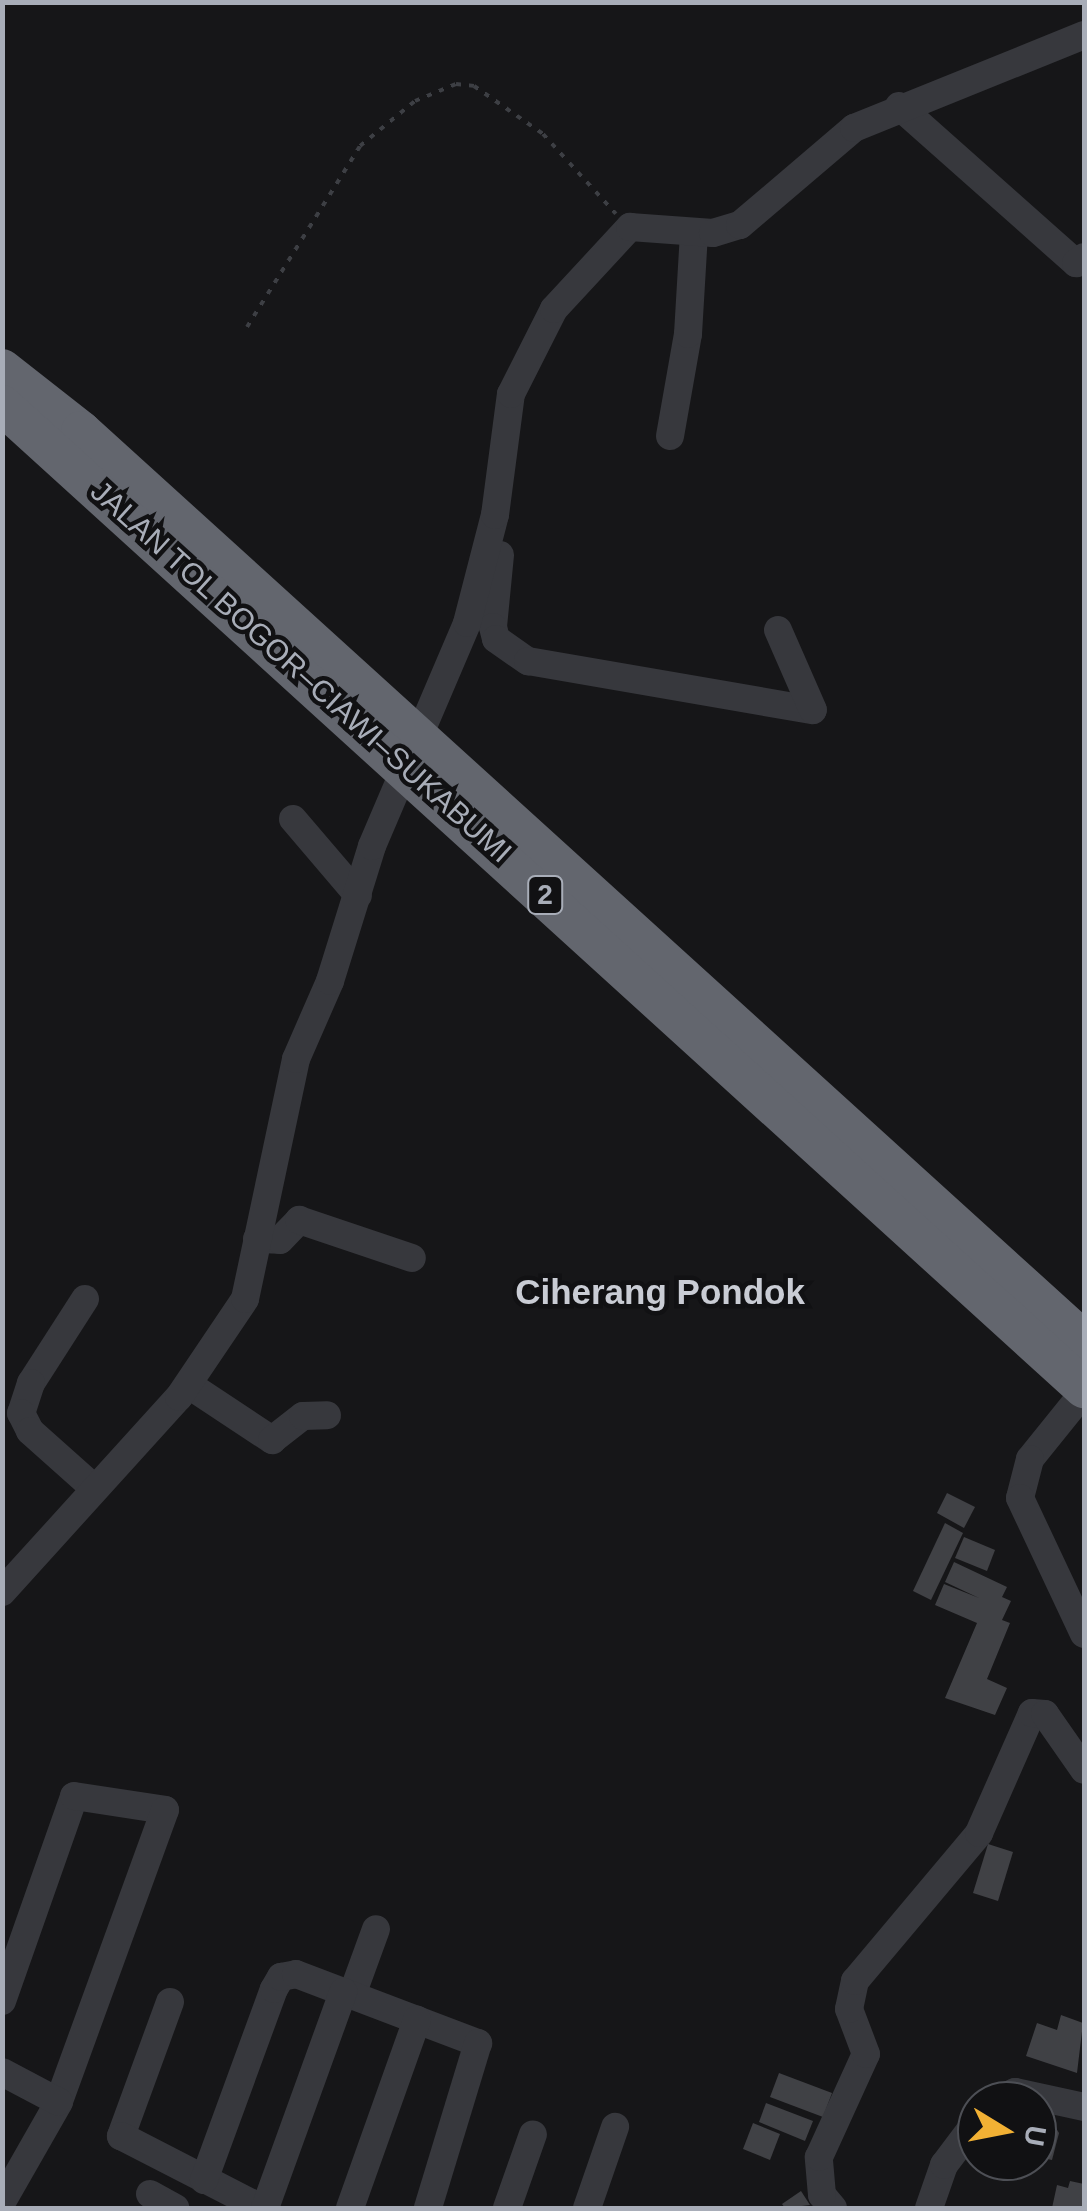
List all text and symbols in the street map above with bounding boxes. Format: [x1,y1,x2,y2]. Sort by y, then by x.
street label: JALAN TOL BOGOR–CIAWI–SUKABUMI [83,473,519,871]
road number: 2 [525,872,565,918]
district label: Ciherang Pondok [515,1271,805,1313]
north arrow [957,2081,1057,2181]
text: U [1018,2123,1052,2149]

